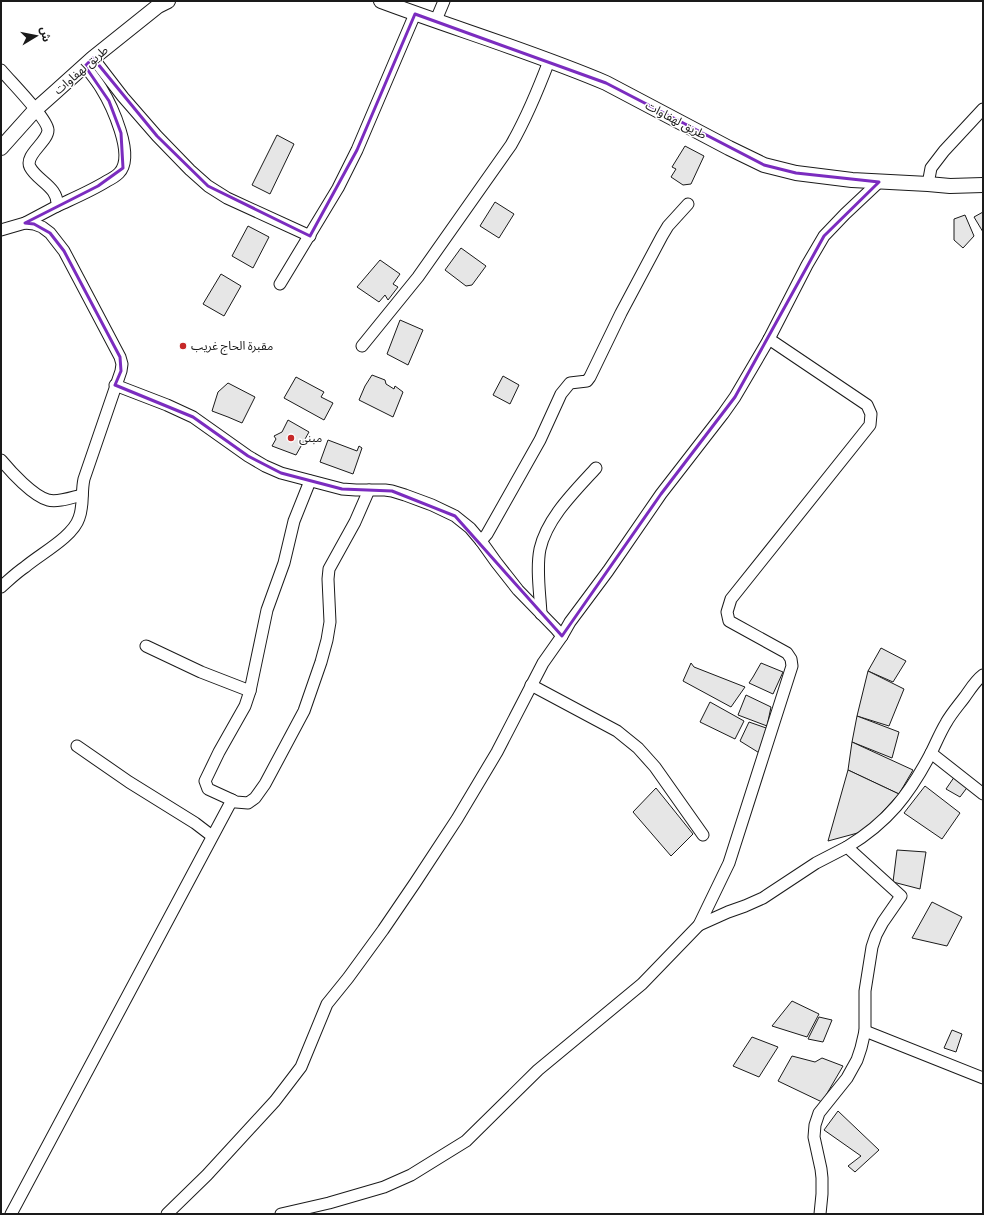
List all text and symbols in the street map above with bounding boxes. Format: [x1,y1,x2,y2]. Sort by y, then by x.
north arrow [16,16,56,56]
text: ش [38,25,55,43]
street label: طريق لهفاوات [50,41,112,98]
street label: طريق لهفاوات [643,96,710,143]
place label: مقبرة الحاج غريب [191,337,273,355]
marker: مقبرة الحاج غريب [178,341,188,351]
place label: مبنى [299,429,322,446]
marker: مبنى [286,433,296,443]

